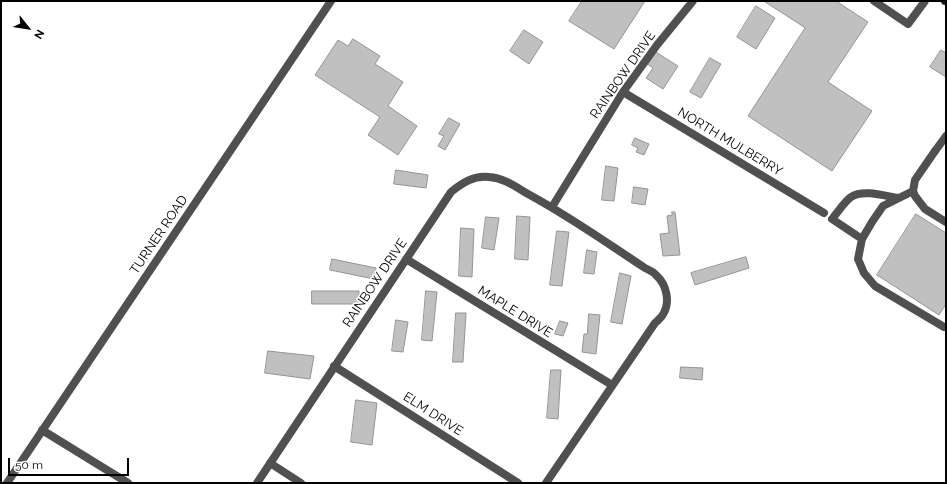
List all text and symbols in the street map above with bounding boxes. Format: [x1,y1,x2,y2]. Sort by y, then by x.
north arrow [8,8,48,48]
text: N [31,27,47,41]
street label: RAINBOW DRIVE [587,28,659,122]
street label: NORTH MULBERRY [675,105,785,179]
street label: TURNER ROAD [127,193,191,277]
street label: RAINBOW DRIVE [340,236,410,330]
street label: MAPLE DRIVE [475,283,555,341]
street label: ELM DRIVE [400,389,466,439]
scale bar [10,450,131,476]
text: 50 m [15,458,43,472]

